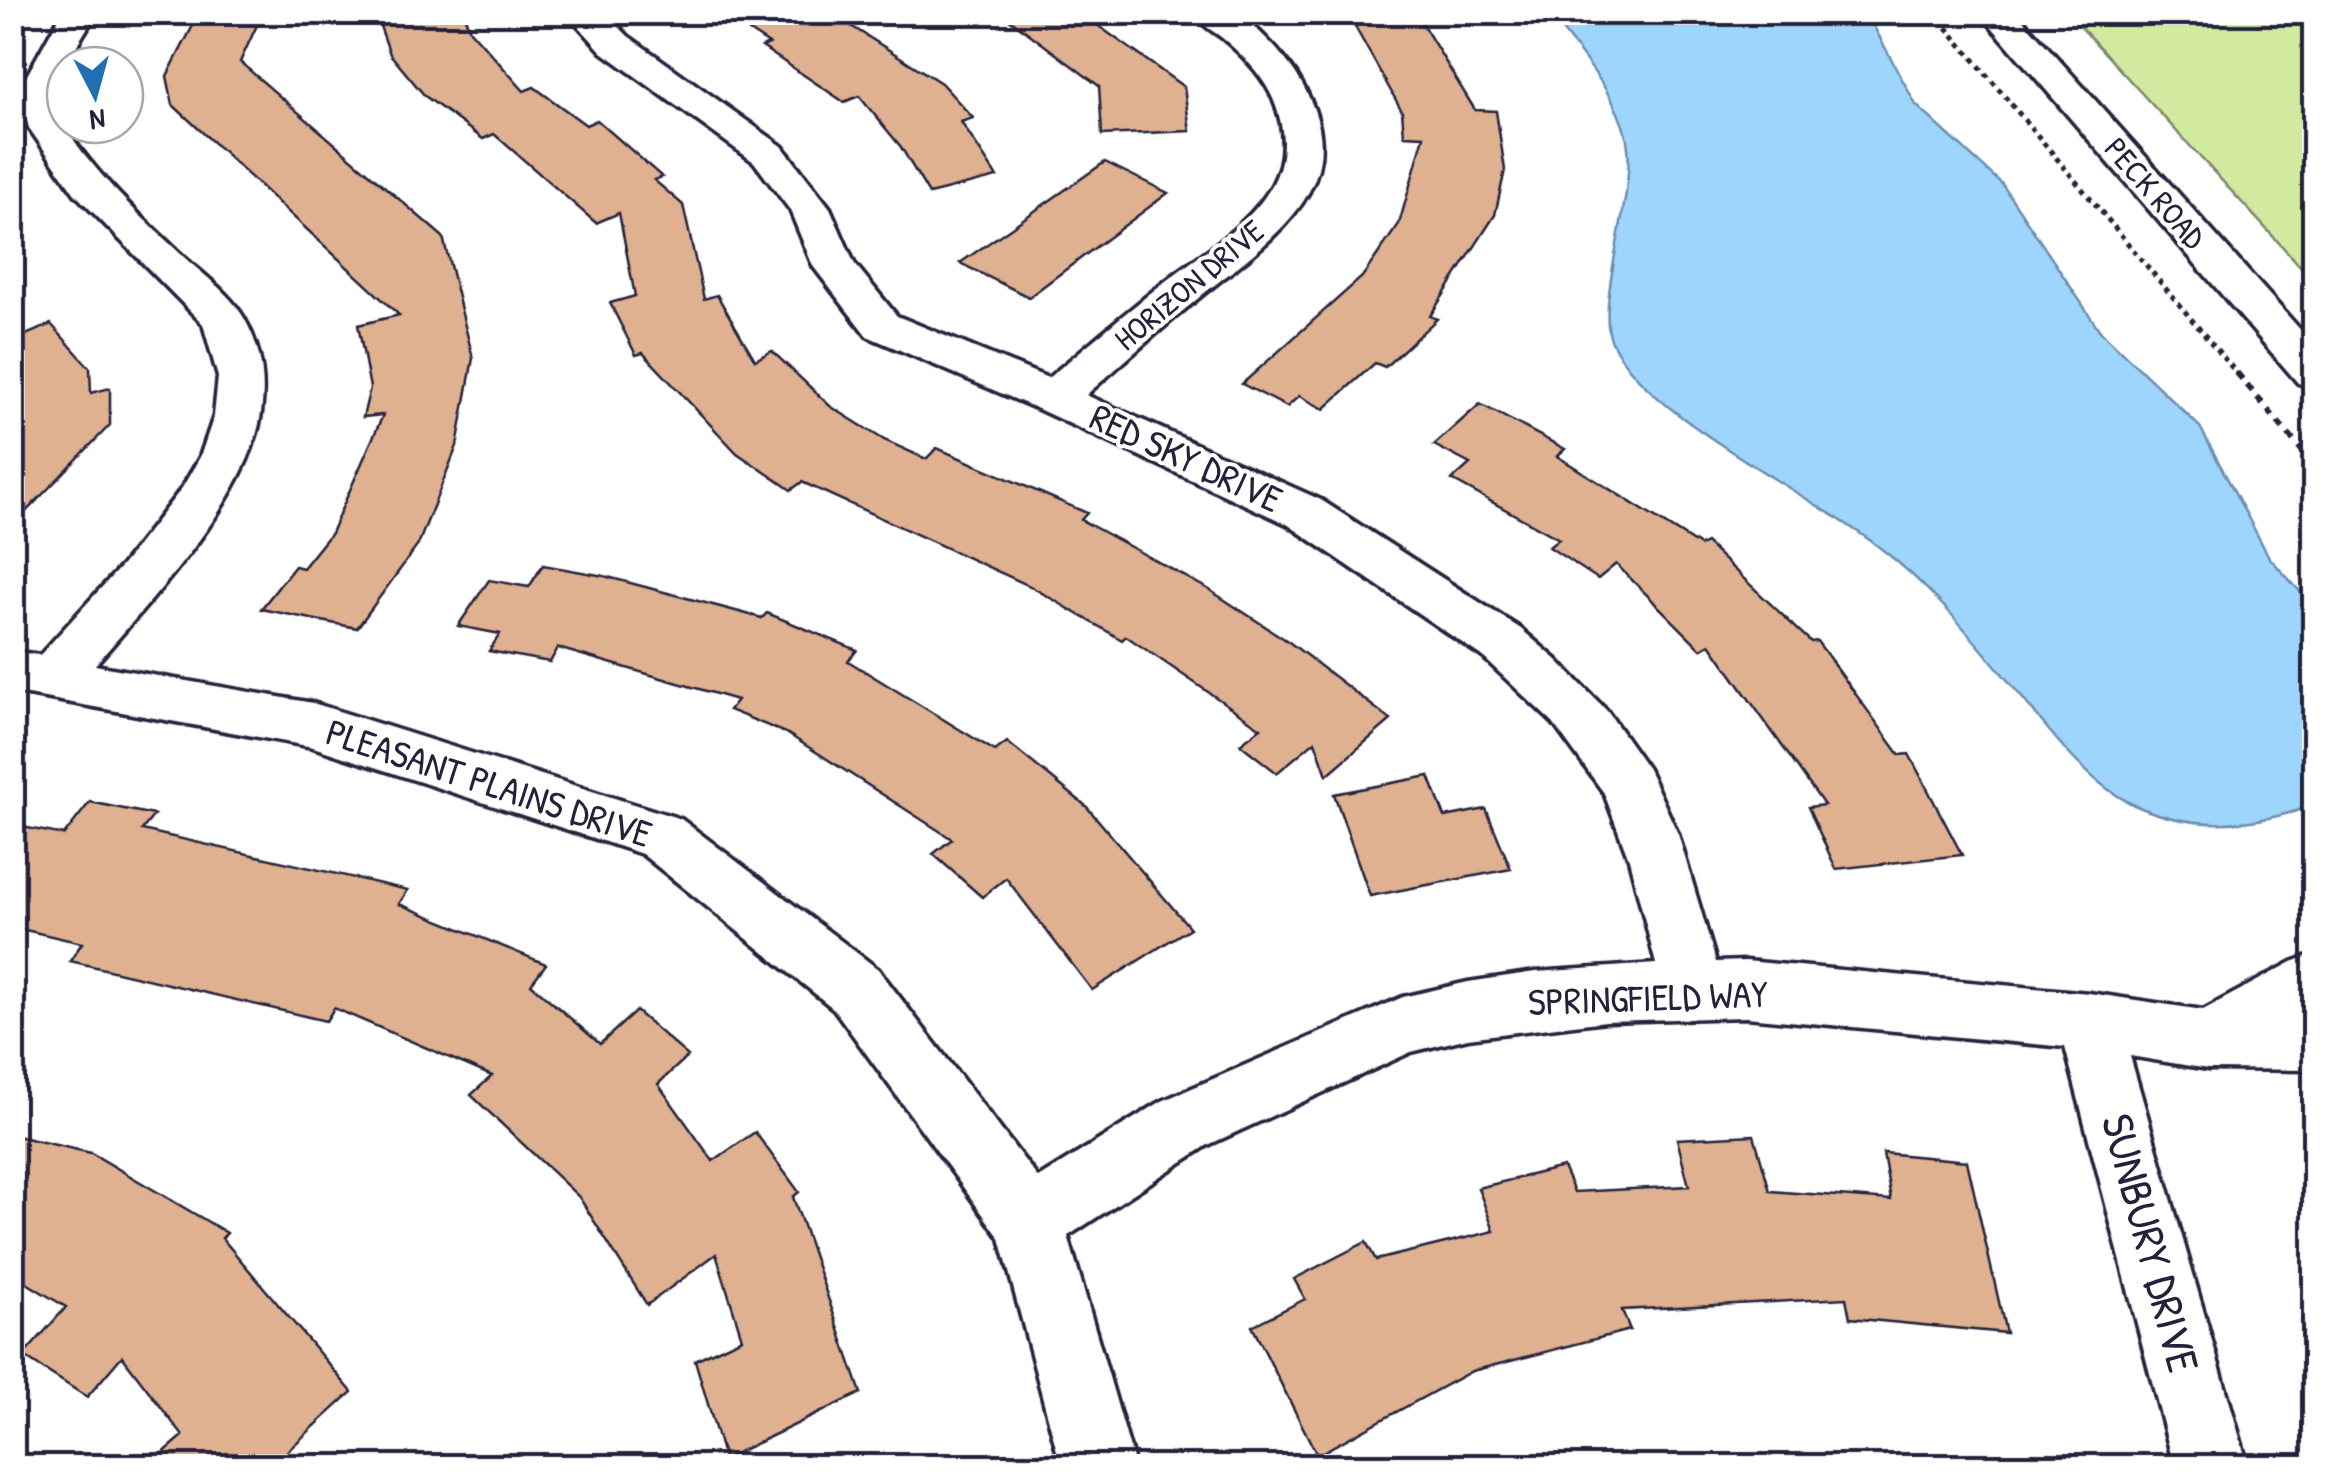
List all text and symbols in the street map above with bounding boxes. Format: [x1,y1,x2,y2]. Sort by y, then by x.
north arrow [45,45,145,145]
text: N [88,100,107,140]
street label: PECK ROAD [2095,128,2216,257]
street label: HORIZON DRIVE [1105,209,1272,360]
street label: RED SKY DRIVE [1082,390,1291,524]
street label: PLEASANT PLAINS DRIVE [320,705,659,859]
street label: SPRINGFIELD WAY [1527,967,1769,1027]
street label: SUNBURY DRIVE [2088,1107,2215,1379]

